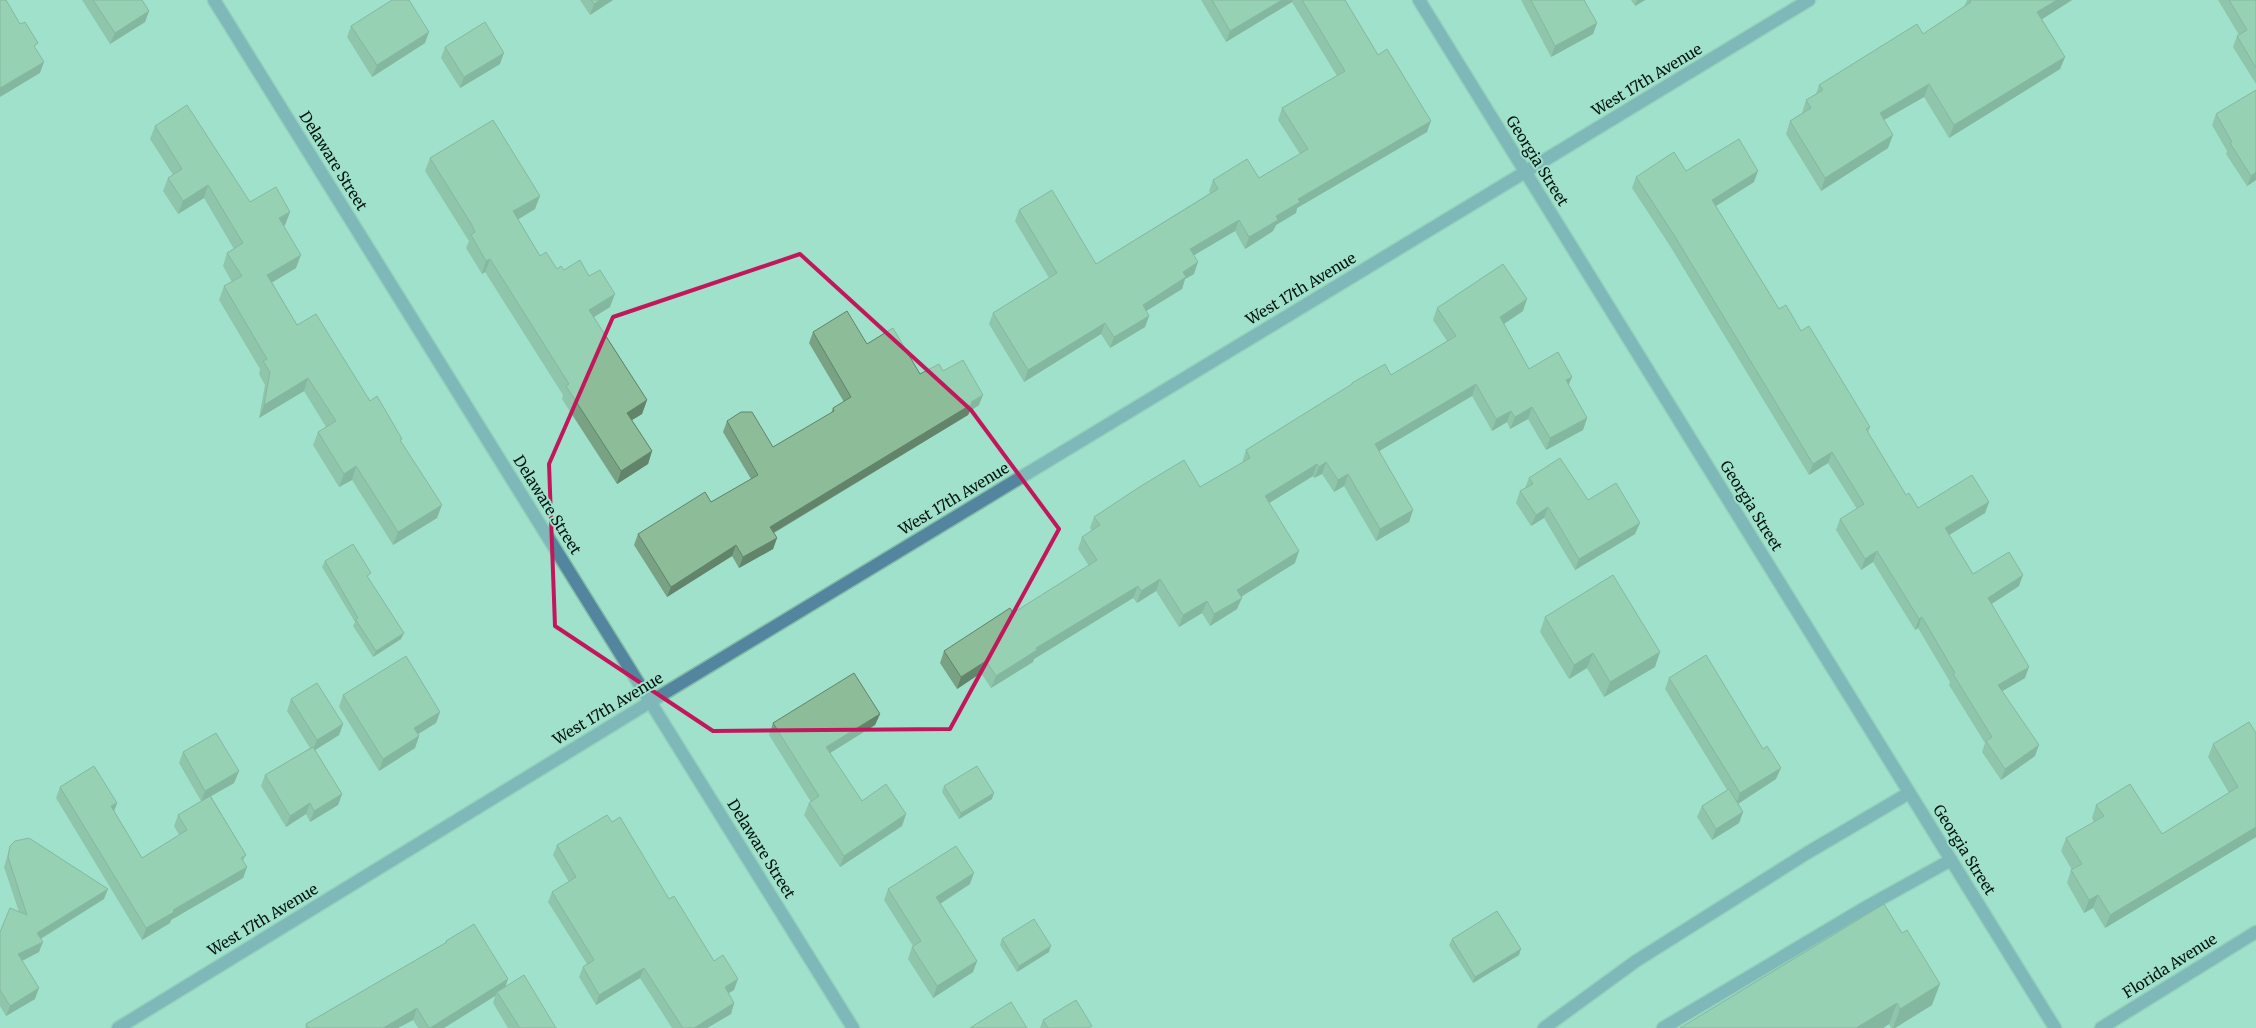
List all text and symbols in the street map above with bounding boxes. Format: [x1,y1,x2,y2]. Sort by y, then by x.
street label: West 17th Avenue [1587,39,1705,120]
street label: Delaware Street [295,108,372,214]
street label: Georgia Street [1502,112,1573,210]
street label: West 17th Avenue [1241,248,1359,329]
street label: Delaware Street [509,452,586,558]
street label: Georgia Street [1716,457,1787,555]
street label: West 17th Avenue [894,458,1012,539]
street label: West 17th Avenue [548,668,666,749]
street label: Delaware Street [723,796,800,902]
street label: Georgia Street [1929,801,2000,899]
street label: West 17th Avenue [203,879,321,960]
street label: Florida Avenue [2119,929,2220,1002]

